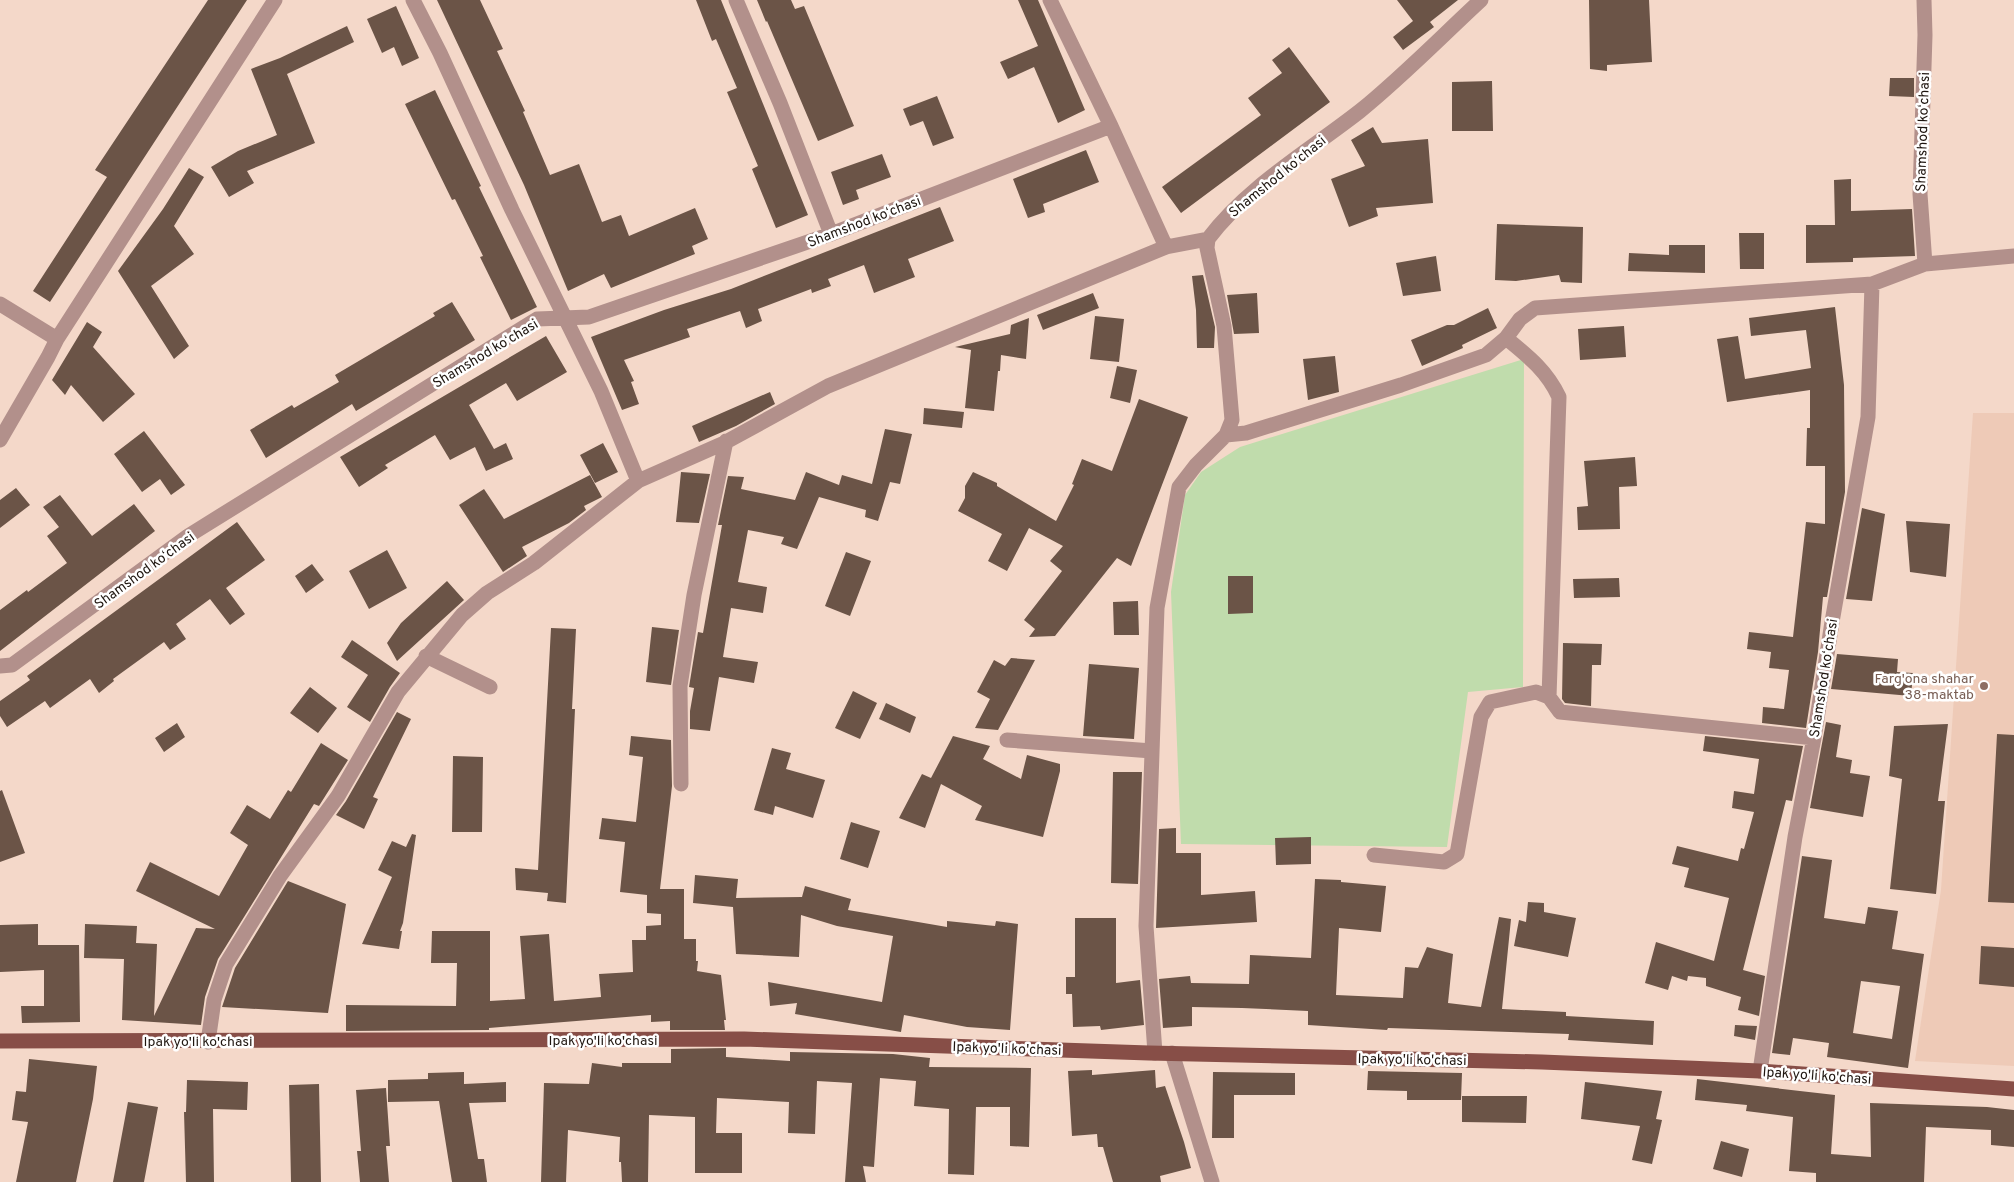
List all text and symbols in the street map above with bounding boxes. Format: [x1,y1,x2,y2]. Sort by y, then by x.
street label: Shamshod koʻchasi [1913,72,1934,192]
street label: Shamshod koʻchasi [1226,133,1330,222]
street label: Shamshod koʻchasi [805,193,924,252]
street label: Shamshod koʻchasi [430,316,542,392]
street label: Shamshod koʻchasi [91,529,198,613]
street label: Shamshod koʻchasi [1807,618,1842,739]
place label: Farg'ona shahar 38-maktab [1875,671,1975,704]
marker: Farg'ona shahar 38-maktab [1978,680,1990,692]
street label: Ipak yo'li ko'chasi [548,1033,658,1050]
street label: Ipak yo'li ko'chasi [143,1034,253,1051]
street label: Ipak yo'li ko'chasi [952,1039,1062,1060]
street label: Ipak yo'li ko'chasi [1357,1051,1467,1070]
street label: Ipak yo'li ko'chasi [1762,1064,1872,1089]

